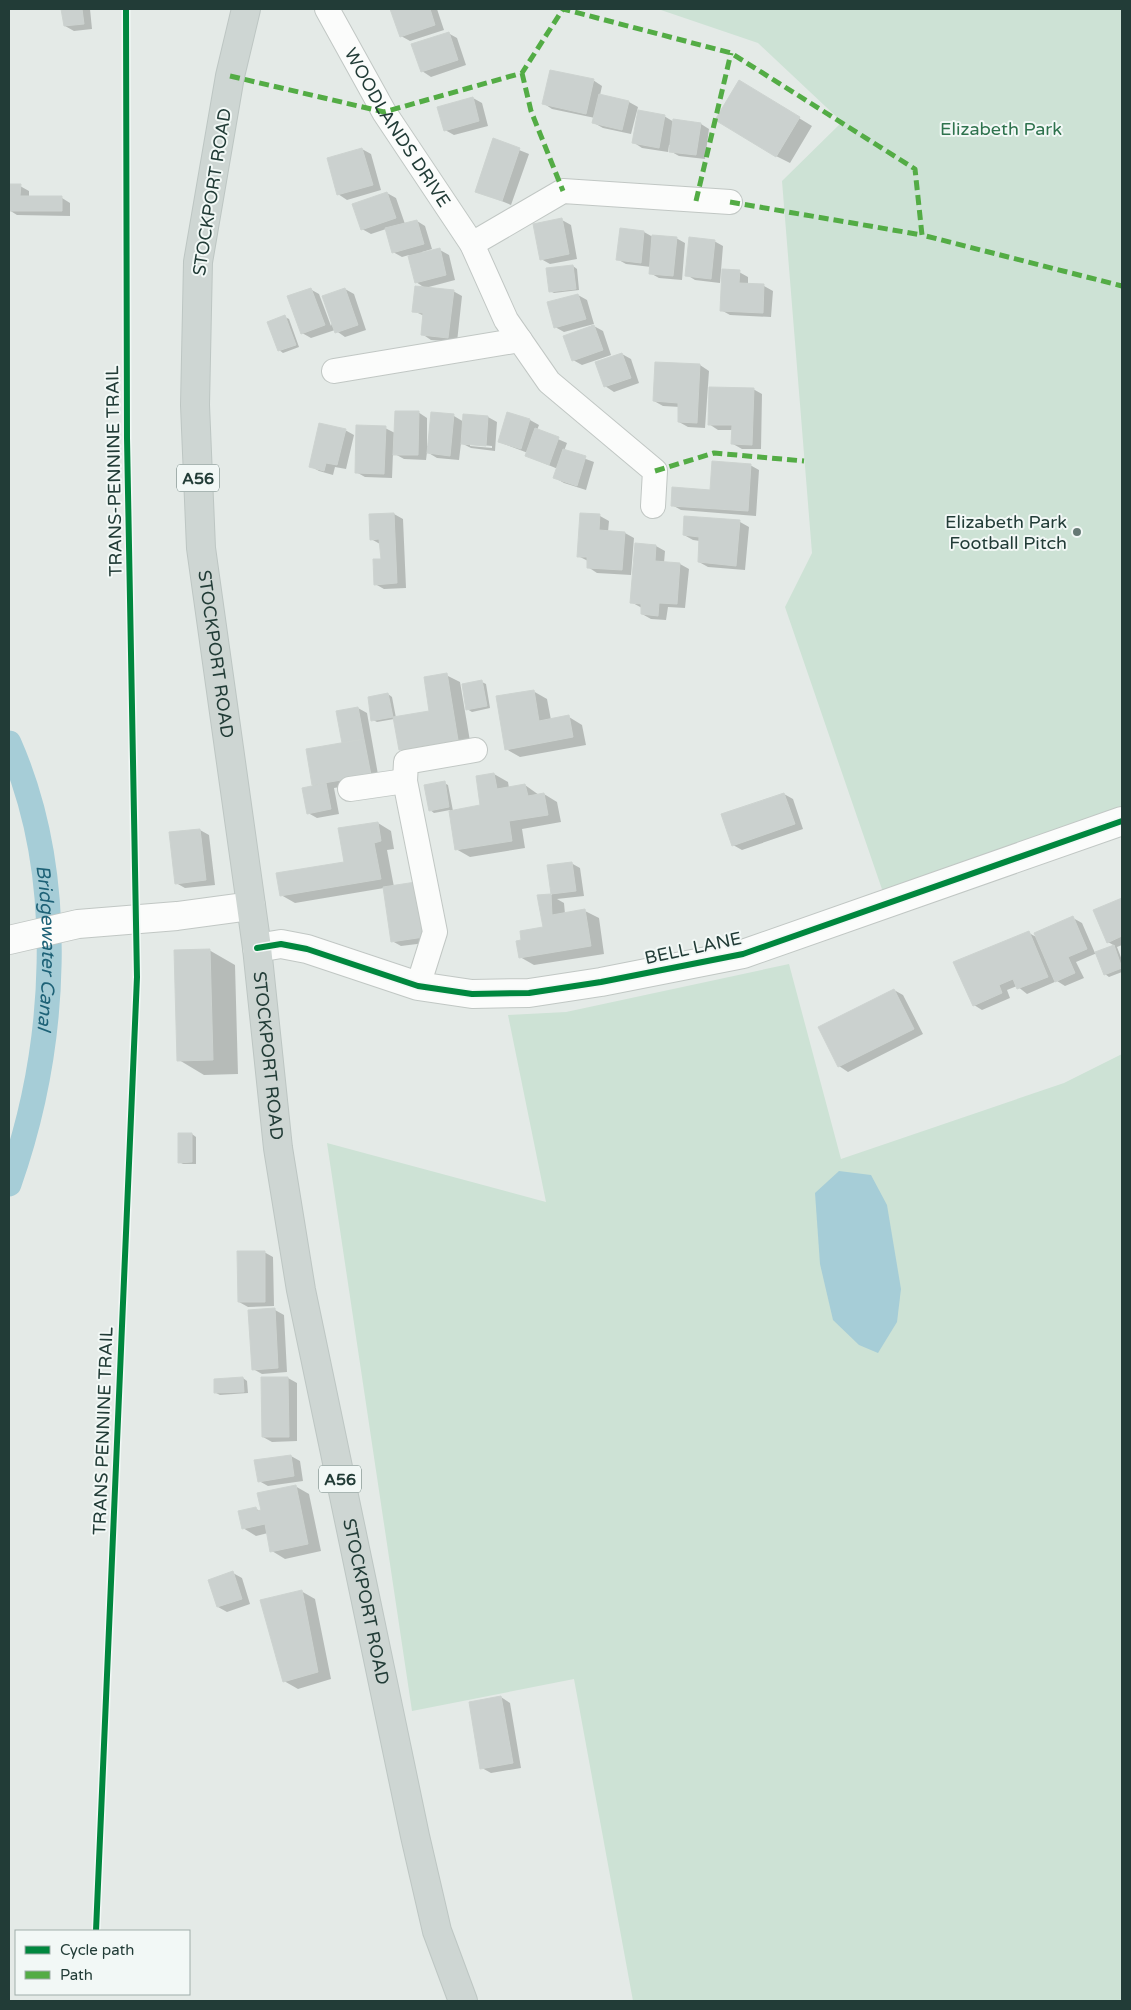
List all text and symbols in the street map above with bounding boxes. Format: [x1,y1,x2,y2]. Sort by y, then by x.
street label: WOODLANDS DRIVE [340,44,455,211]
street label: STOCKPORT ROAD [188,107,236,277]
park label: Elizabeth Park [940,118,1062,140]
street label: TRANS-PENNINE TRAIL [101,365,127,577]
road number: A56 [177,464,219,492]
place label: Elizabeth Park Football Pitch [945,511,1067,554]
marker: Elizabeth Park Football Pitch [1071,526,1083,538]
street label: STOCKPORT ROAD [193,569,239,740]
water label: Bridgewater Canal [31,864,59,1034]
street label: BELL LANE [642,927,744,969]
street label: STOCKPORT ROAD [249,970,288,1141]
street label: TRANS PENNINE TRAIL [88,1326,118,1536]
road number: A56 [319,1466,361,1492]
street label: STOCKPORT ROAD [338,1516,394,1687]
legend [15,1930,190,1995]
text: Cycle path [60,1941,134,1959]
text: Path [60,1966,93,1984]

